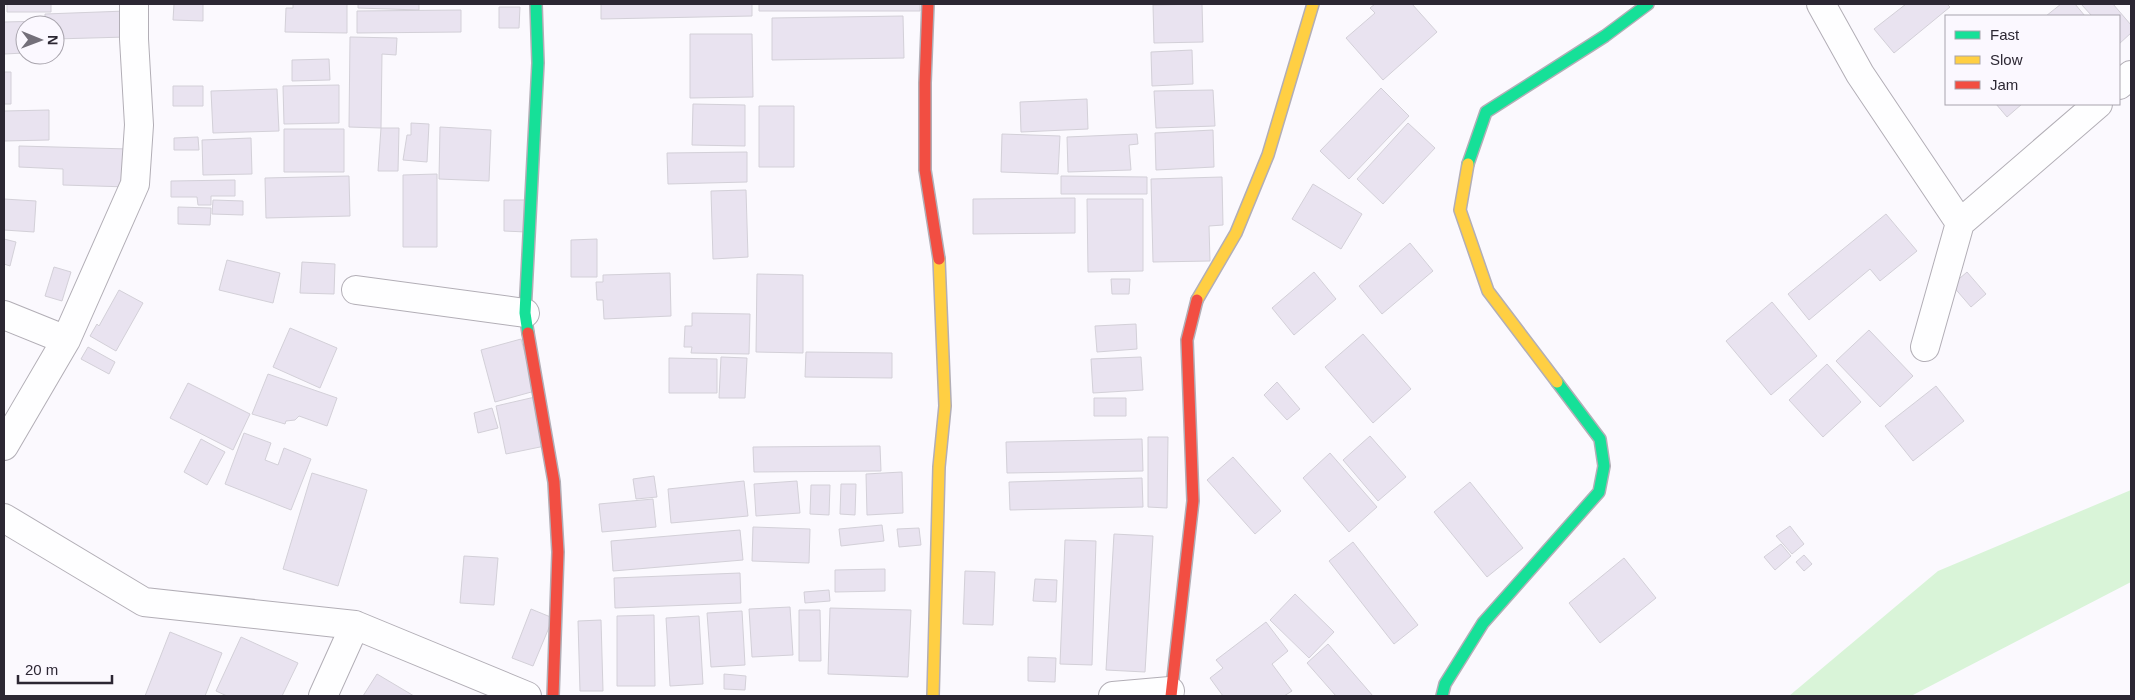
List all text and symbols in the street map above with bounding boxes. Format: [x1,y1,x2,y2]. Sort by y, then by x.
north arrow [15,15,65,65]
legend [1945,15,2120,105]
text: Fast [1990,26,2020,43]
text: N [45,35,61,45]
text: Slow [1990,51,2023,68]
text: Jam [1990,76,2018,93]
scale bar [18,652,111,684]
text: 20 m [25,661,58,678]

